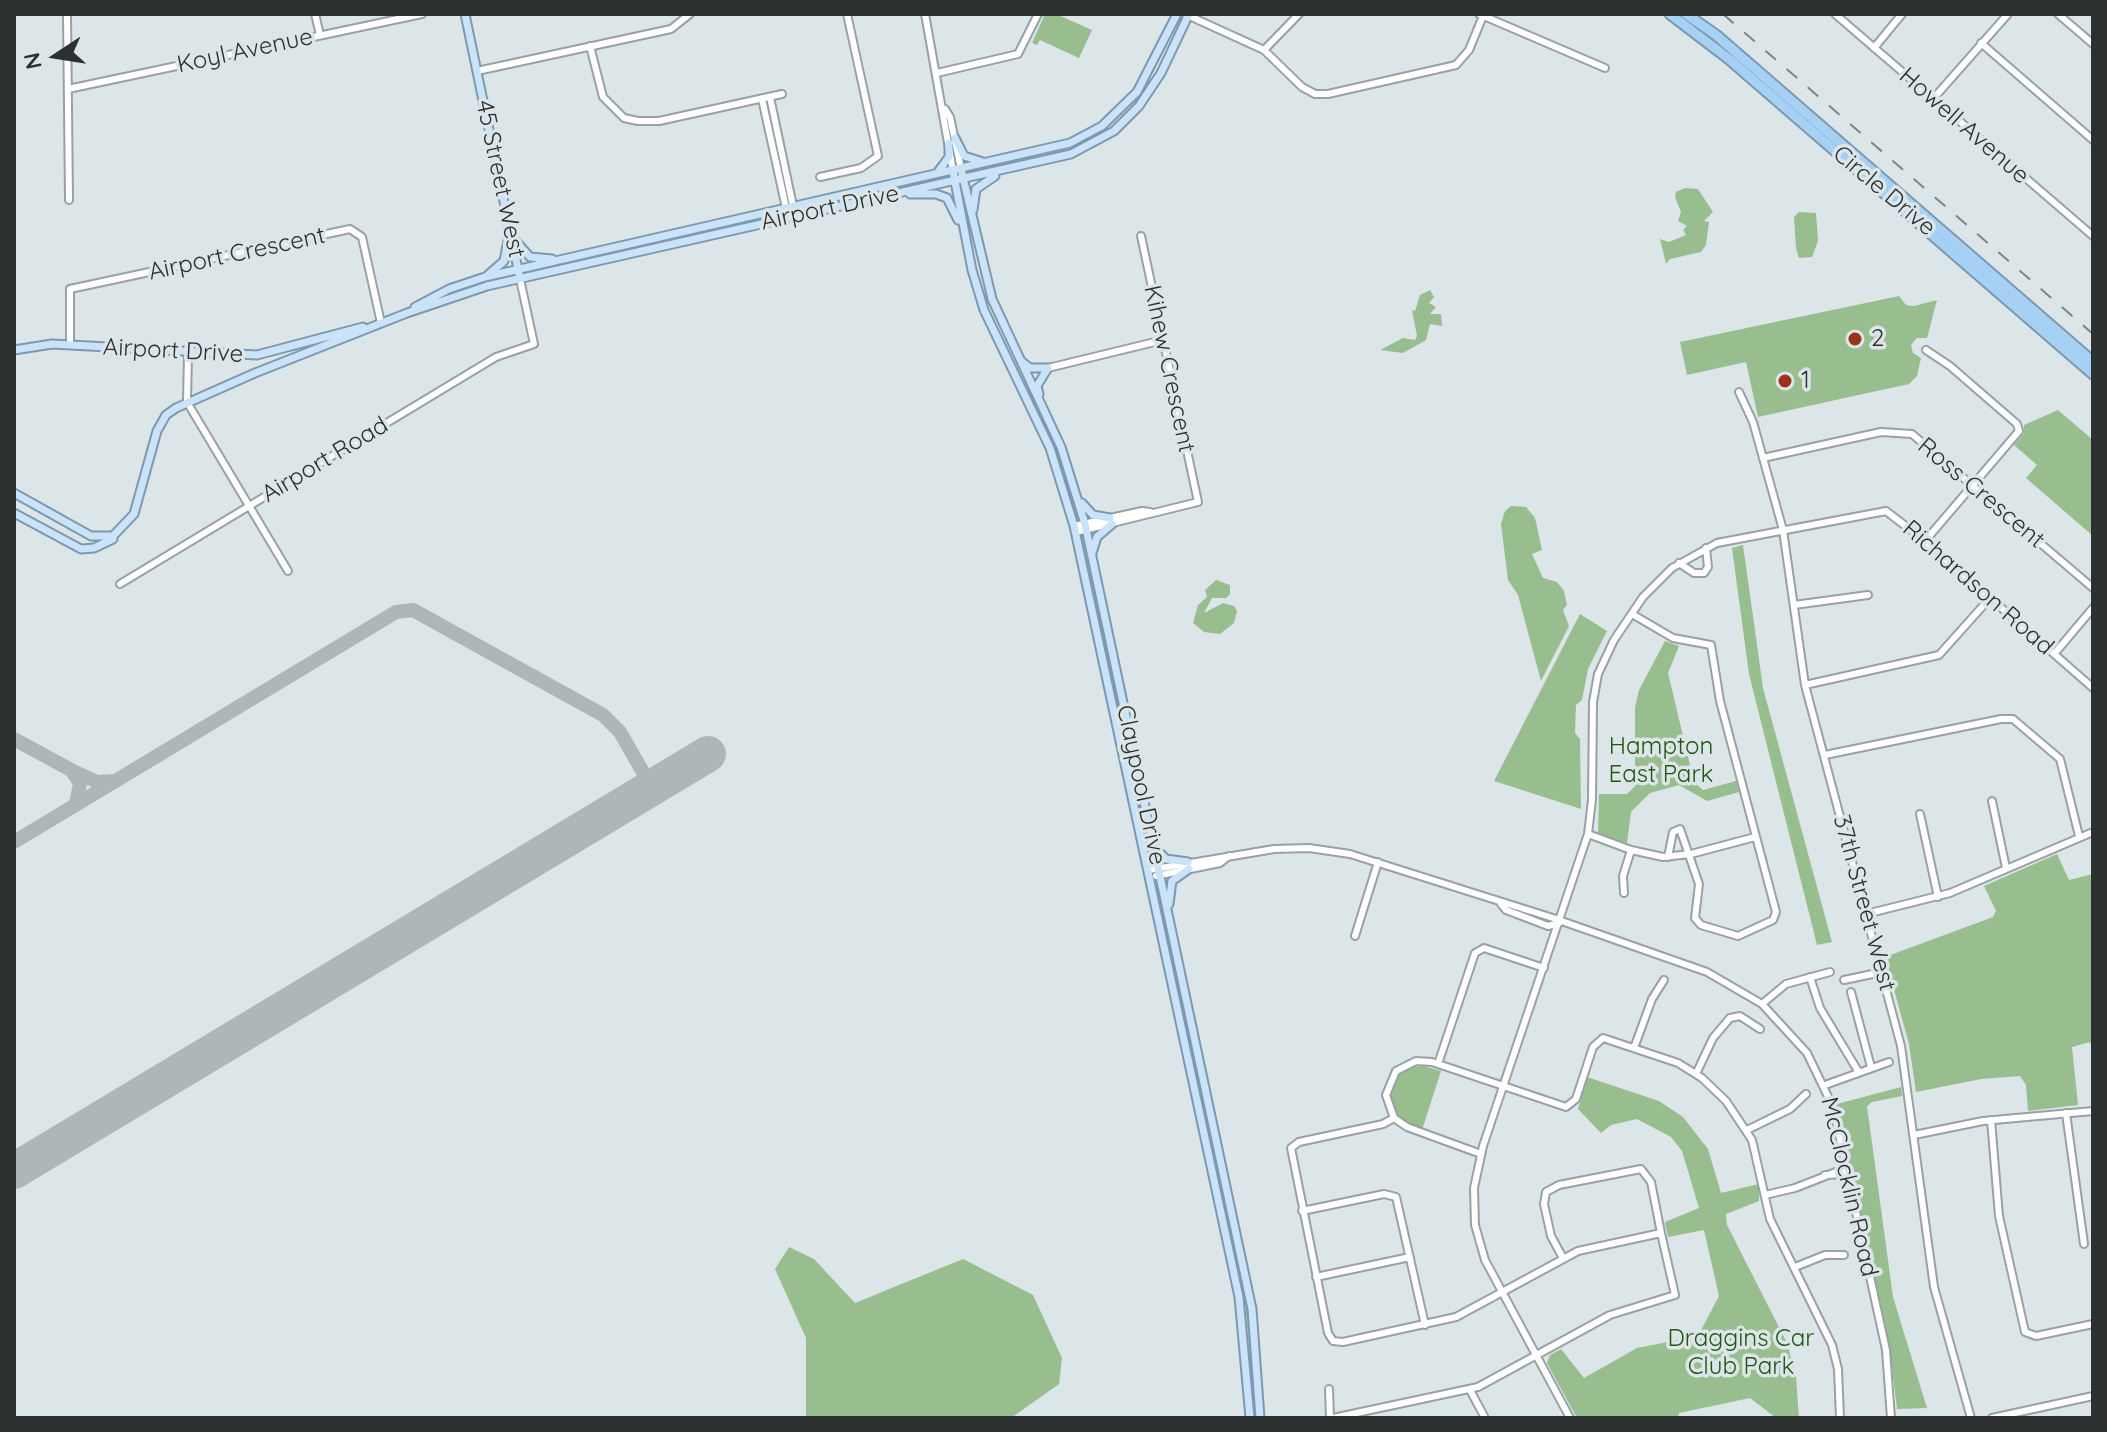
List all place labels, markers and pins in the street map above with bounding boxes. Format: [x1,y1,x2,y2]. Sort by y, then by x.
place label: 2 [1871,325,1884,353]
marker: 2 [1846,330,1864,348]
place label: 1 [1801,367,1810,395]
marker: 1 [1776,372,1794,390]

